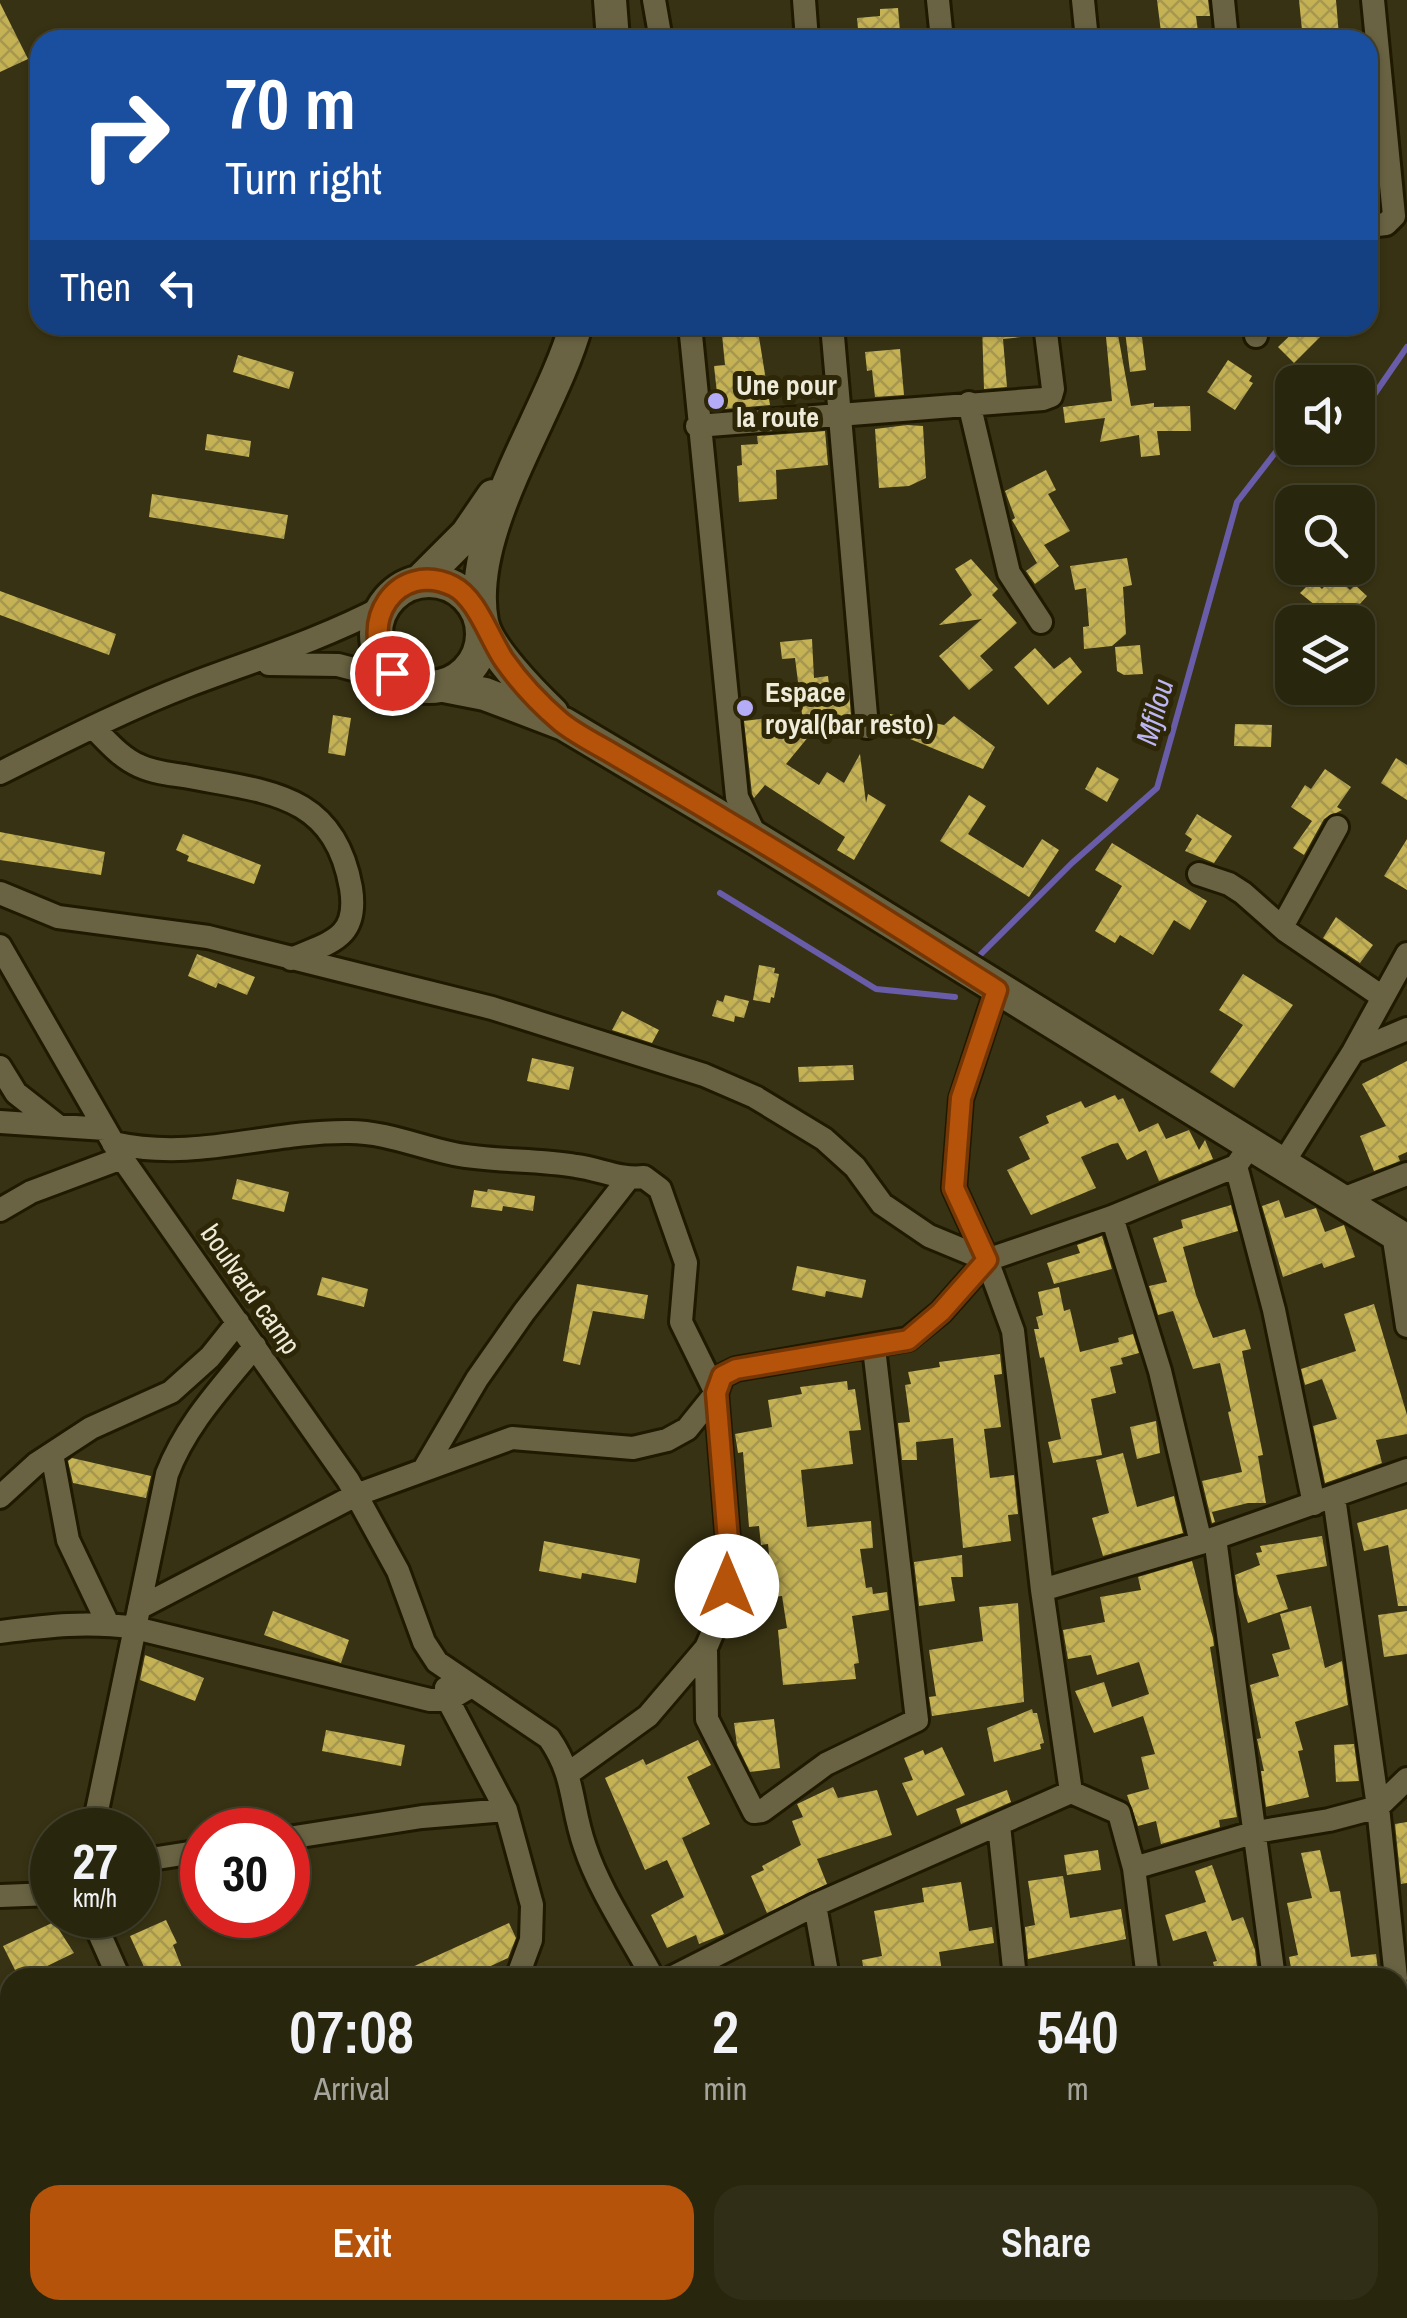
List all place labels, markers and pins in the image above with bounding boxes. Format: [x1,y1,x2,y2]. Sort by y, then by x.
place label: Une pour la route [736,366,837,436]
marker: Une pour la route [705,390,727,412]
pin [350,631,435,716]
place label: Espace royal(bar resto) [765,673,933,743]
marker: Espace royal(bar resto) [734,697,756,719]

